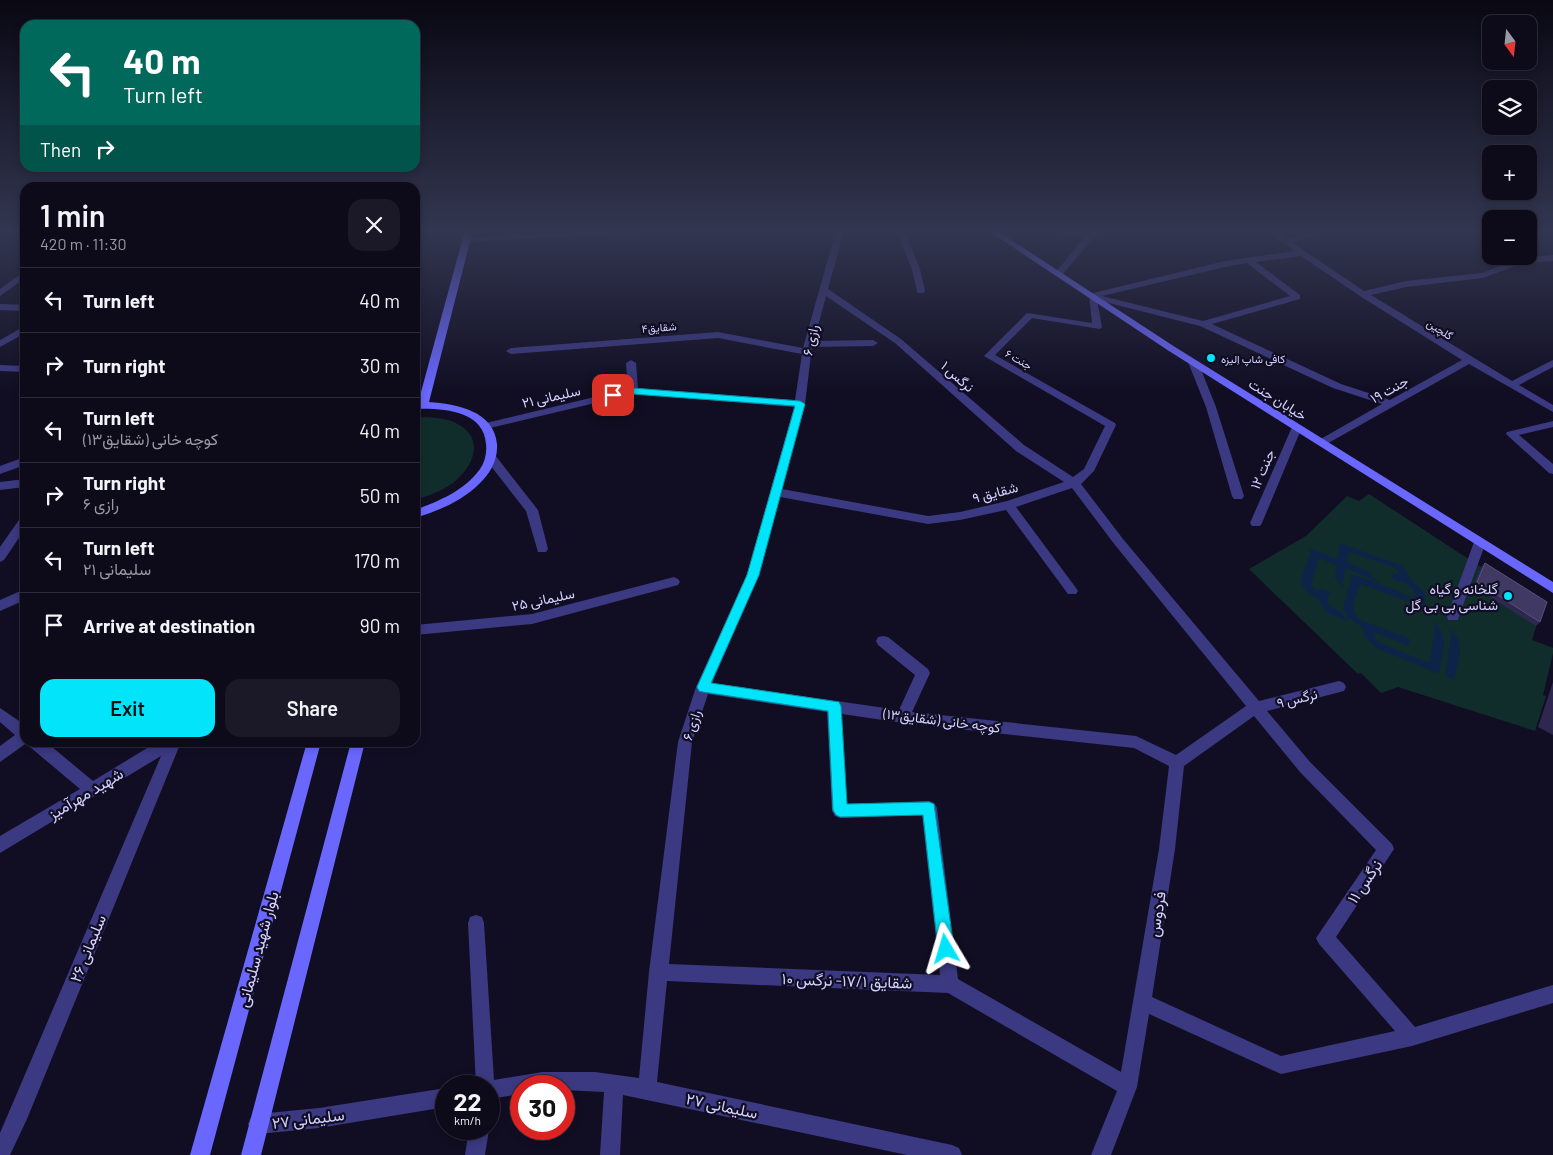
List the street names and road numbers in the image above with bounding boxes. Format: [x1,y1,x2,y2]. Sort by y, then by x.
street label: گلچین [1424,316,1455,344]
street label: شقایق۴ [641,319,677,336]
street label: رازی ۶ [798,323,823,357]
street label: جنت ۶ [1003,346,1035,373]
street label: نرگس ۱ [937,357,978,396]
street label: جنت ۱۹ [1367,372,1411,407]
street label: خیابان جنت [1245,374,1310,424]
street label: سلیمانی ۲۱ [520,381,582,412]
street label: جنت ۱۲ [1246,447,1279,492]
street label: شقایق ۹ [970,478,1020,507]
street label: سلیمانی ۲۵ [510,584,576,615]
street label: نرگس ۹ [1275,685,1319,712]
street label: کوچه خانی (شقایق۱۳) [881,704,1002,738]
street label: رازی ۶ [678,707,705,743]
street label: شهید مهرآمیز [43,763,127,825]
street label: نرگس ۱۱ [1343,856,1387,908]
street label: بلوار شهید سلیمانی [232,889,284,1010]
street label: فردوس [1143,890,1171,938]
street label: سلیمانی ۲۶ [65,911,111,985]
street label: شقایق ۱۷/۱- نرگس ۱۰ [781,968,913,994]
street label: سلیمانی ۲۷ [684,1088,760,1124]
street label: سلیمانی ۲۷ [271,1104,346,1134]

